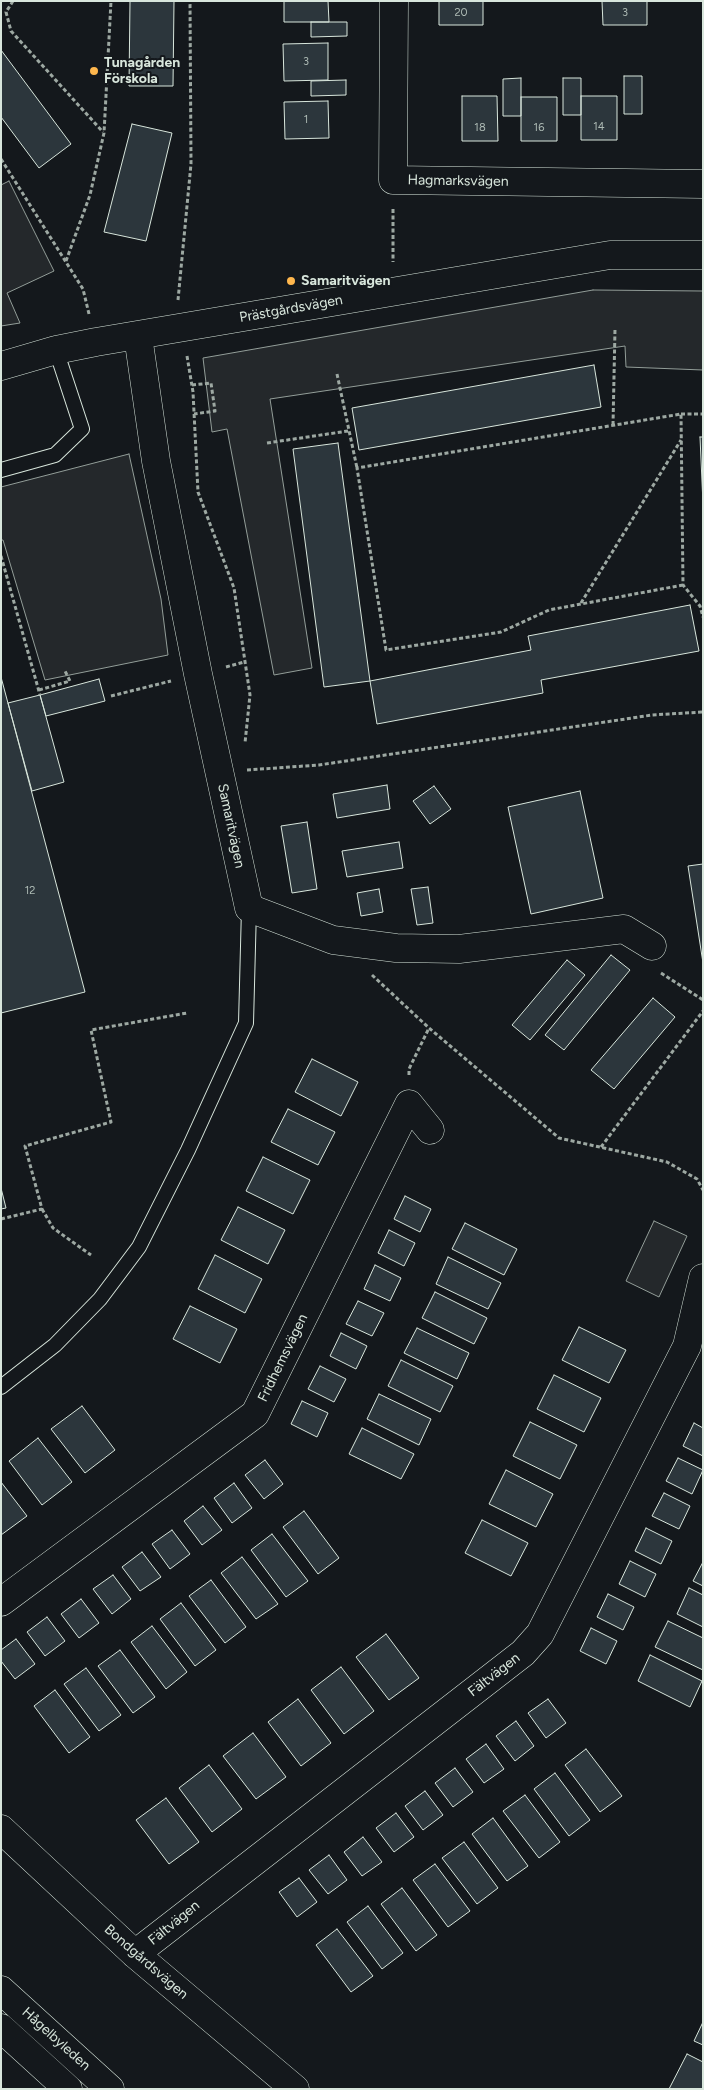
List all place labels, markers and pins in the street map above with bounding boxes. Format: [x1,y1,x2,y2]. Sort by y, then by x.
place label: Tunagården Förskola [104,55,180,88]
marker: Tunagården Förskola [88,65,100,77]
place label: Samaritvägen [301,273,391,289]
marker: Samaritvägen [285,275,297,287]

